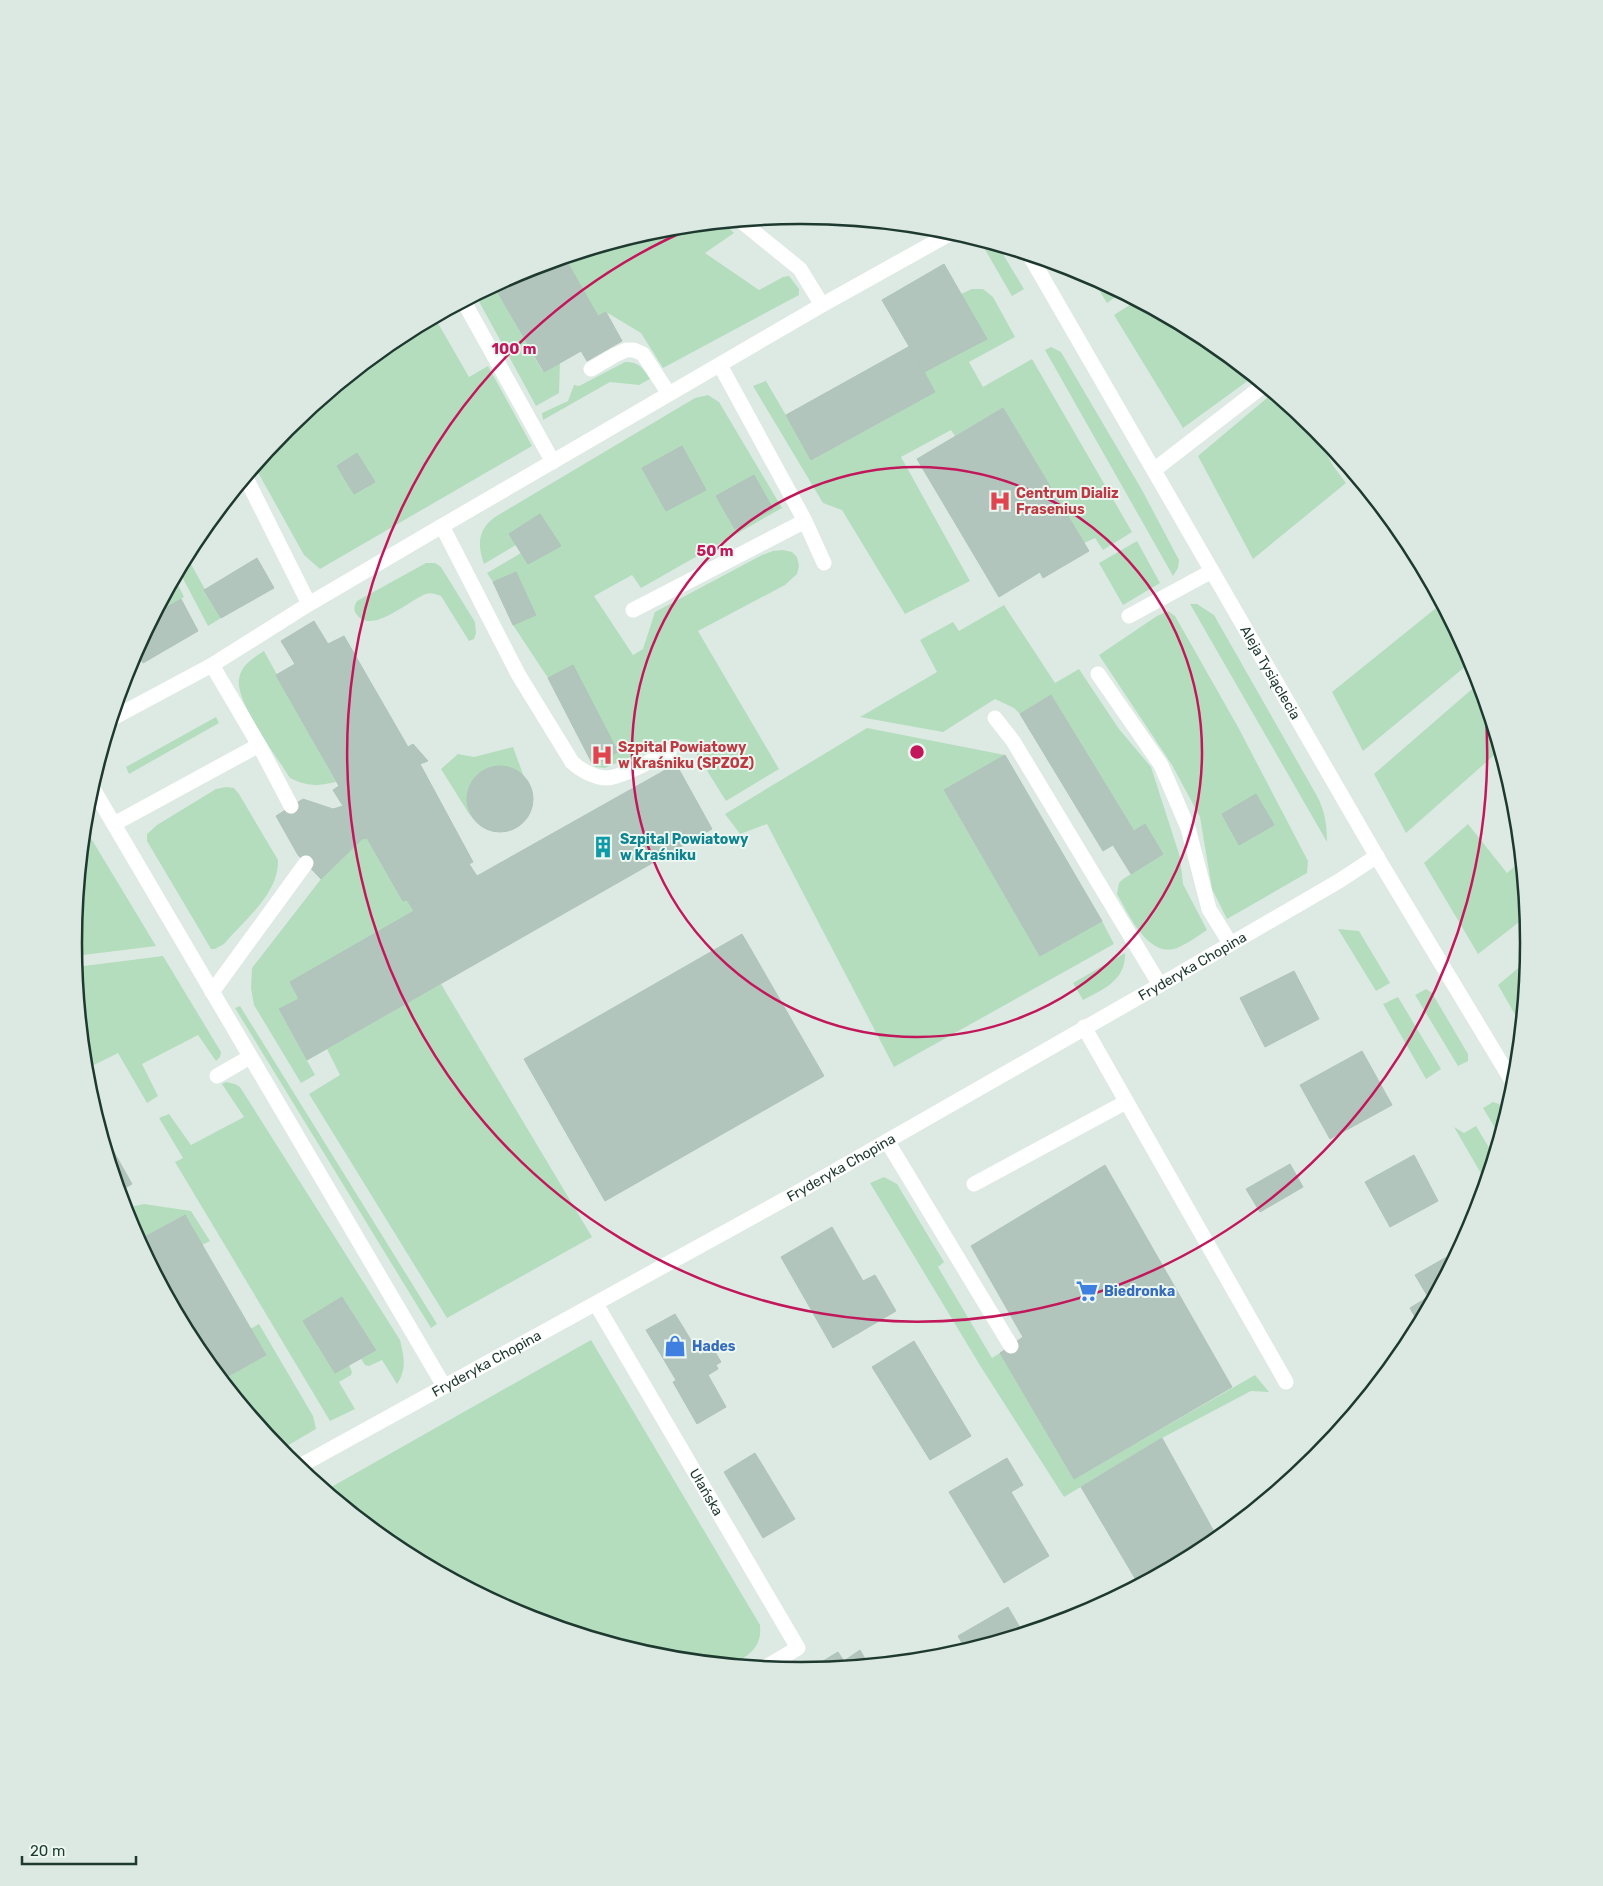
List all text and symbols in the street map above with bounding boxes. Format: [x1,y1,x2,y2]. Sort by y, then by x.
text: 100 m [492,340,536,358]
place label: Centrum Dializ Frasenius [1016,485,1119,518]
hospital icon: Centrum Dializ Frasenius [987,488,1013,514]
text: 50 m [697,542,733,560]
street label: Aleja Tysiąclecia [1236,623,1304,723]
place label: Szpital Powiatowy w Kraśniku (SPZOZ) [618,739,754,772]
hospital icon: Szpital Powiatowy w Kraśniku (SPZOZ) [589,742,615,768]
centre of rings [908,743,926,761]
place label: Szpital Powiatowy w Kraśniku [620,831,749,864]
building icon: Szpital Powiatowy w Kraśniku [590,834,616,860]
street label: Fryderyka Chopina [1135,929,1250,1005]
street label: Fryderyka Chopina [784,1130,898,1206]
supermarket icon: Biedronka [1074,1278,1100,1304]
place label: Biedronka [1104,1283,1175,1300]
street label: Fryderyka Chopina [429,1327,544,1401]
shop icon: Hades [662,1333,688,1359]
place label: Hades [692,1338,736,1355]
street label: Ułańska [685,1466,726,1519]
scale bar [22,1834,136,1866]
text: 20 m [30,1842,65,1860]

